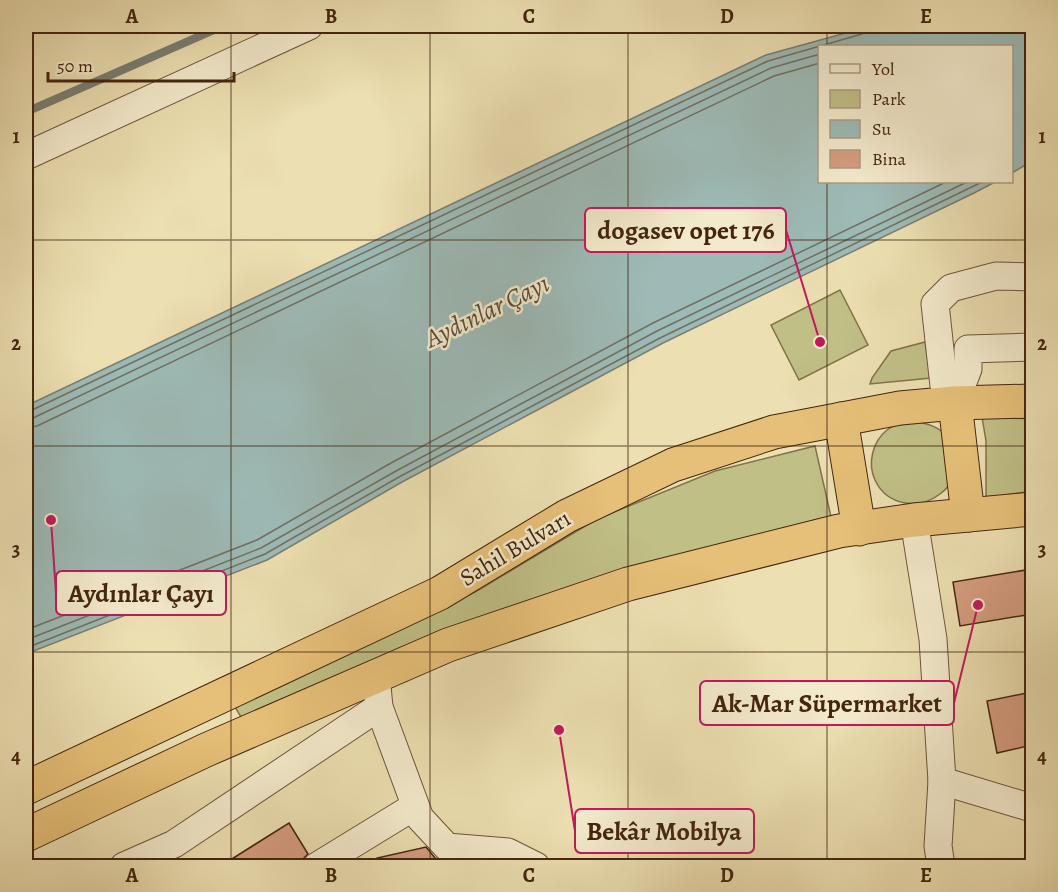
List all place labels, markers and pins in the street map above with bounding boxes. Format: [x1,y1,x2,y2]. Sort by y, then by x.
callout: dogasev opet 176 [585,208,786,252]
callout: Aydınlar Çayı [56,571,226,615]
callout: Ak-Mar Süpermarket [700,681,954,725]
callout: Bekâr Mobilya [575,809,754,853]

